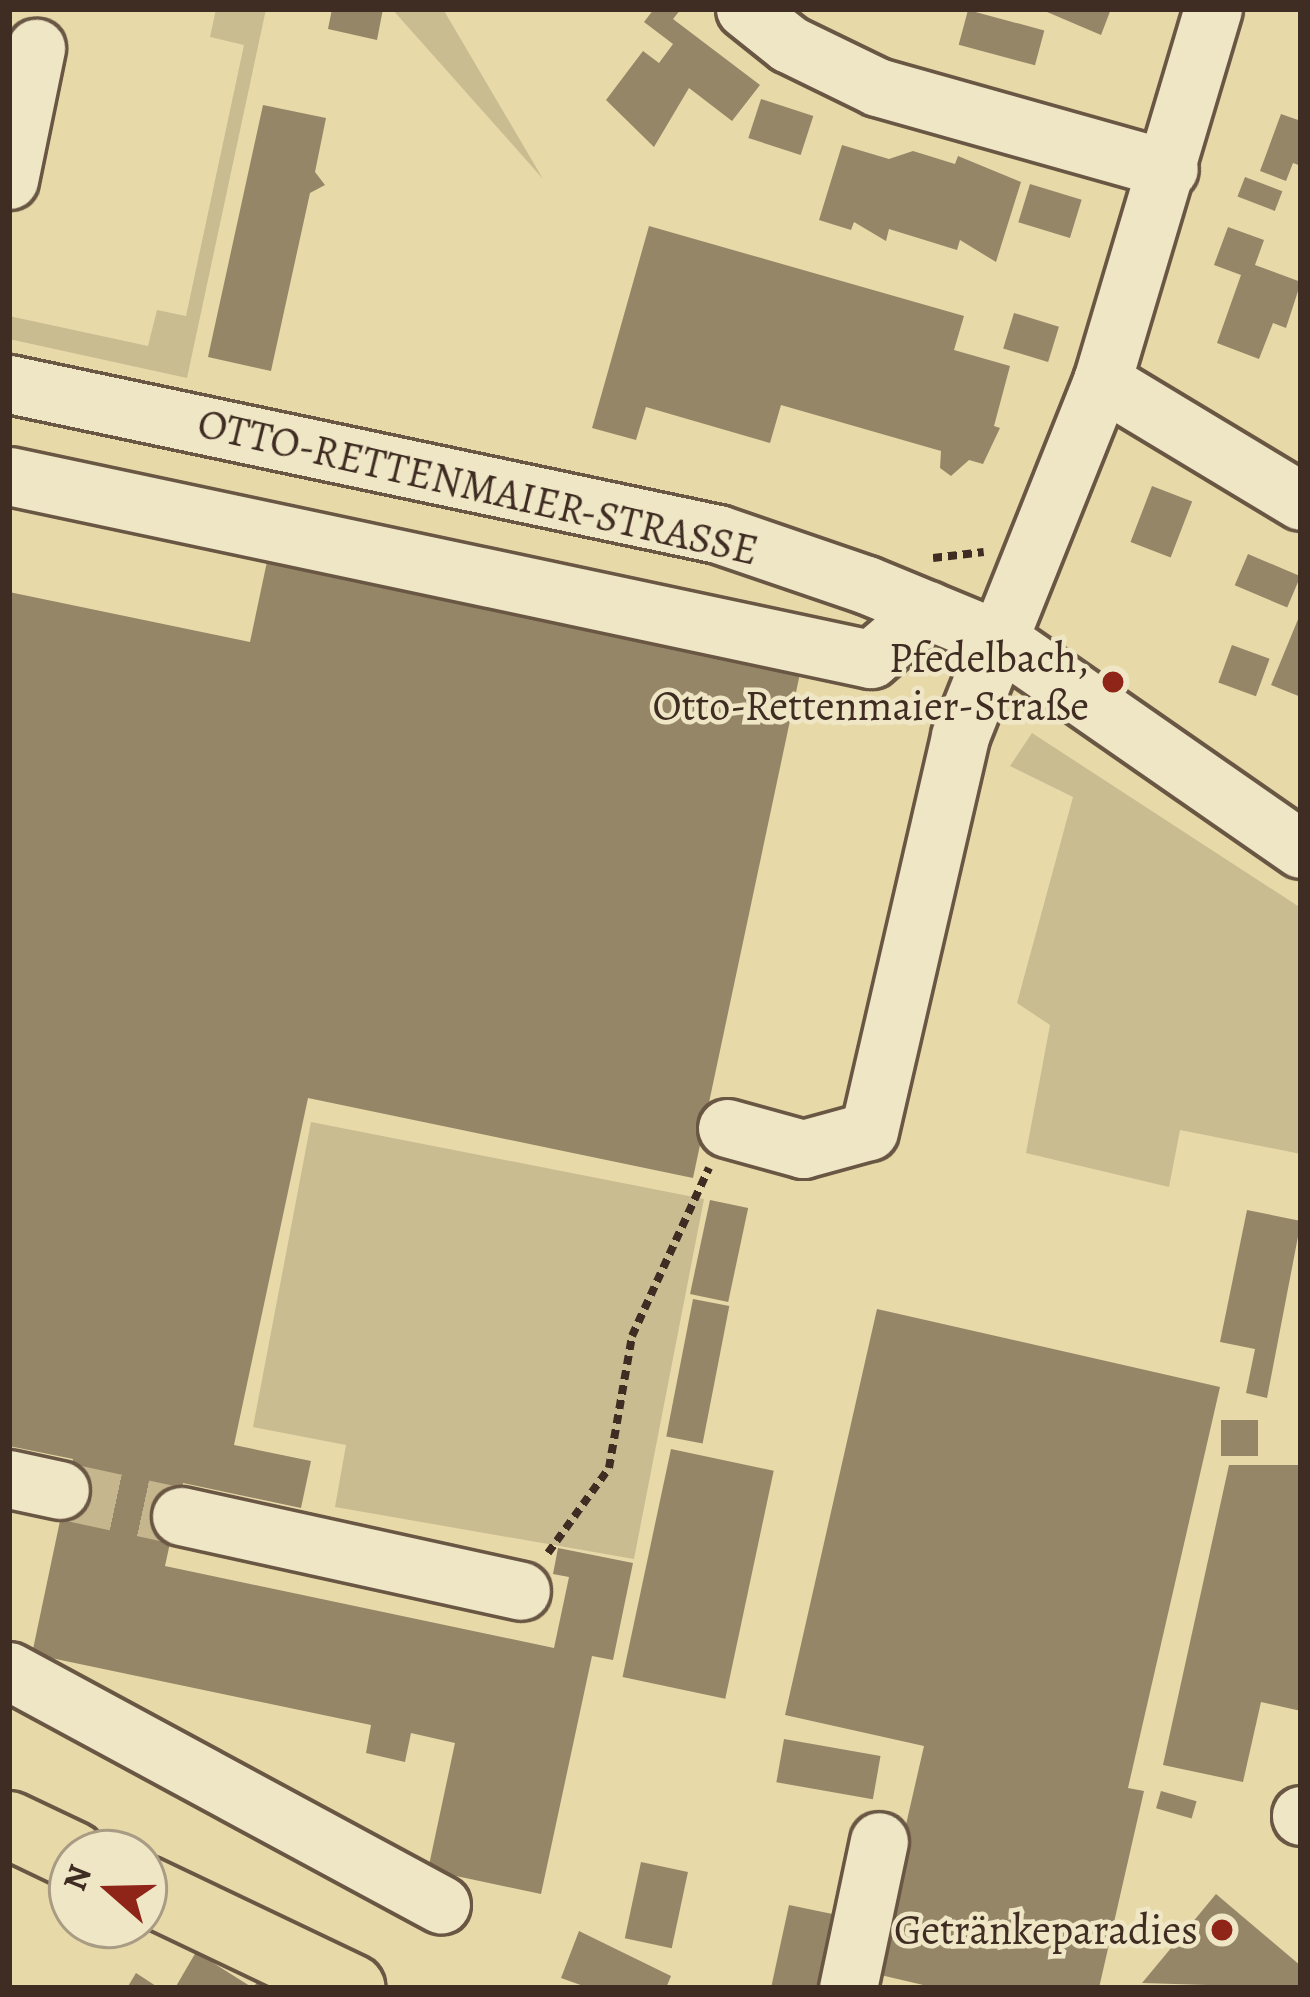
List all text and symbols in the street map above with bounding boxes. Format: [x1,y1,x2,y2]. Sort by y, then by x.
street label: OTTO-RETTENMAIER-STRASSE [193,398,763,576]
place label: Pfedelbach, Otto-Rettenmaier-Straße [652,633,1089,732]
marker: Pfedelbach, Otto-Rettenmaier-Straße [1100,669,1126,695]
north arrow [48,1829,168,1949]
text: N [51,1859,102,1897]
place label: Getränkeparadies [894,1905,1198,1955]
marker: Getränkeparadies [1209,1917,1235,1943]

